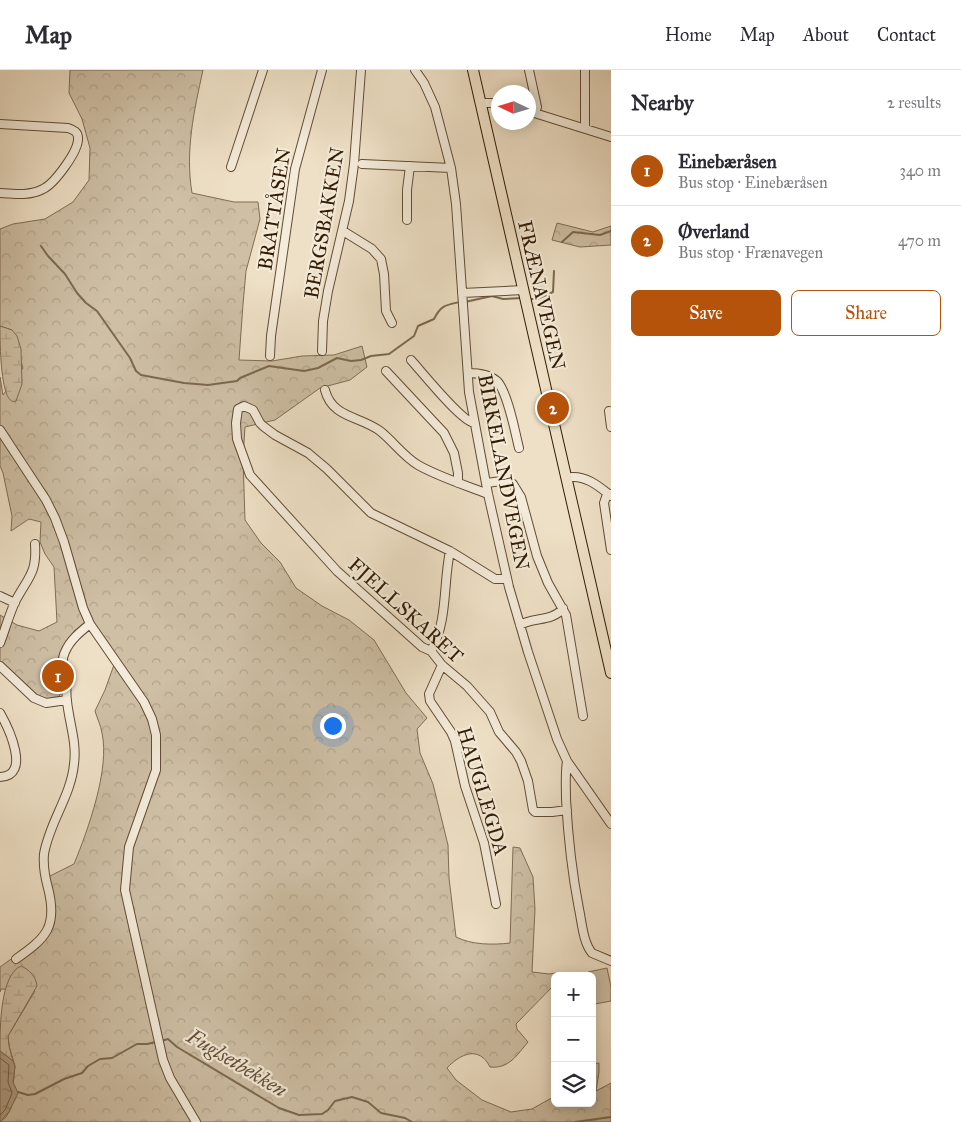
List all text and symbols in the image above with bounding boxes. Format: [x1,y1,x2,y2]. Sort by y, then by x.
text: Map [25,20,72,50]
text: Home [665,24,712,46]
text: Map [740,24,775,46]
text: About [803,24,849,46]
text: Contact [877,24,936,46]
north arrow [491,85,536,130]
text: Nearby [631,90,694,116]
text: 2 results [887,93,941,112]
street label: BERGSBAKKEN [299,145,349,301]
street label: BRATTÅSEN [252,146,296,272]
text: Einebæråsen [678,150,777,173]
text: 1 [644,161,650,180]
text: 340 m [899,161,941,180]
text: Bus stop · Einebæråsen [678,173,828,192]
street label: FRÆNAVEGEN [513,218,571,372]
text: Øverland [678,220,749,243]
text: 2 [643,231,651,250]
text: 470 m [898,231,941,250]
text: Bus stop · Frænavegen [678,243,823,262]
button: Save [631,290,781,336]
button: Share [791,290,941,336]
street label: BIRKELANDVEGEN [473,372,535,572]
pin: 2 [537,389,569,427]
street label: FJELLSKARET [343,552,469,669]
pin: 1 [42,657,74,695]
your location [320,713,346,739]
street label: HAUGLEGDA [452,724,514,858]
map controls [551,972,596,1107]
button: + [551,972,596,1017]
button: − [551,1017,596,1062]
water label: Fuglsetbekken [181,1022,292,1103]
button: layers [551,1062,596,1107]

